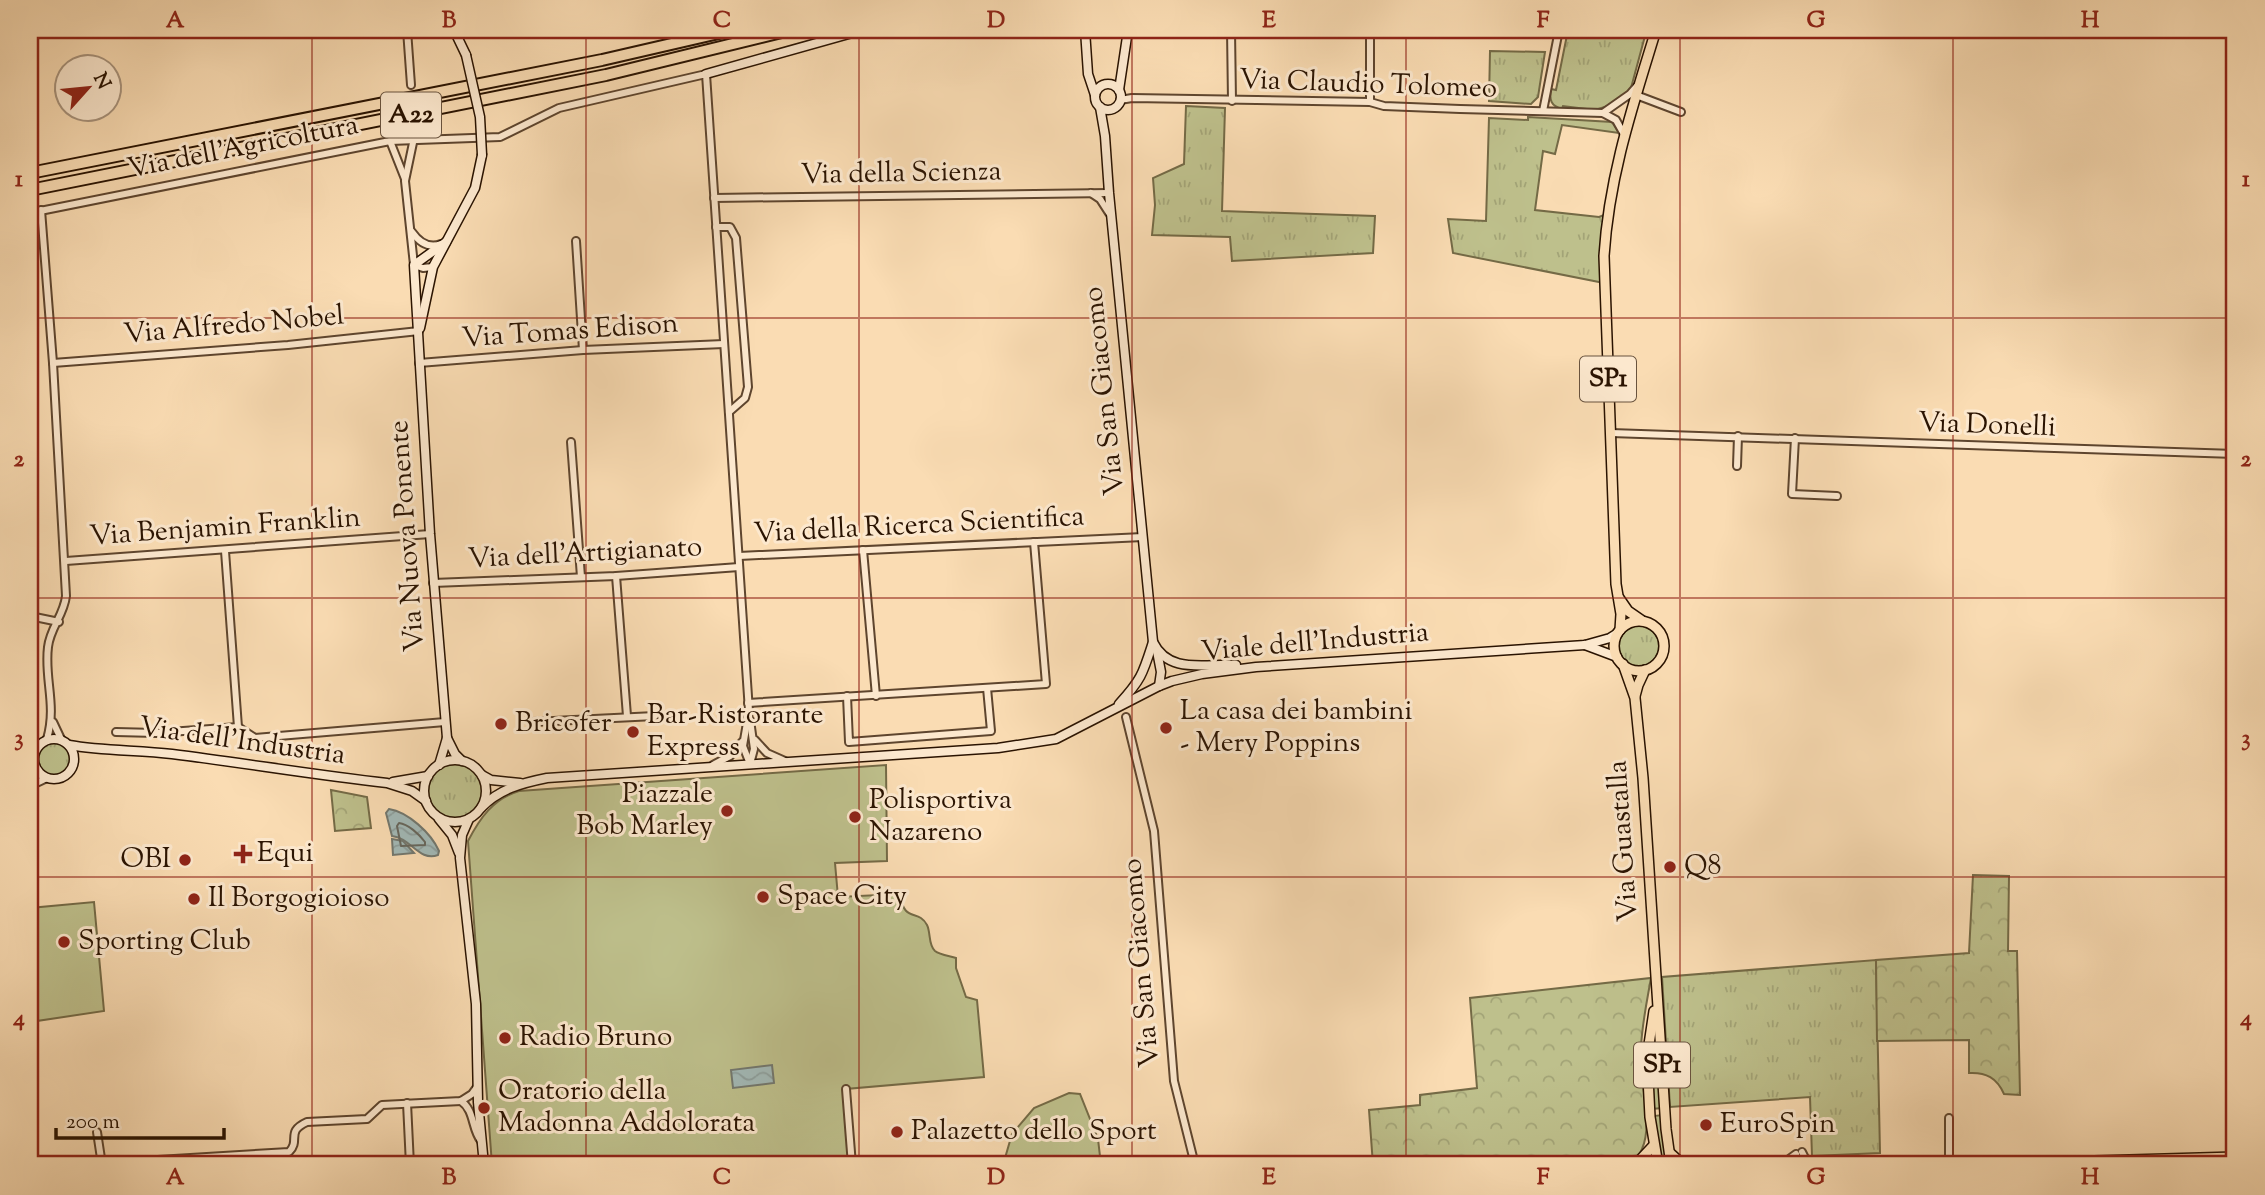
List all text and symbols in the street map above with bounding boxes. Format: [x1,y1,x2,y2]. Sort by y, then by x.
text: A [166,5,185,38]
text: B [442,5,457,38]
text: C [713,5,731,38]
text: D [987,5,1005,38]
text: E [1262,5,1276,38]
text: F [1537,5,1550,38]
text: G [1807,5,1826,38]
text: H [2081,5,2100,38]
north arrow [52,52,122,122]
street label: Via Claudio Tolomeo [1238,61,1498,109]
text: N [85,69,116,94]
road number: A22 [381,92,441,138]
street label: Via dell'Agricoltura [124,106,362,190]
street label: Via della Scienza [800,152,1002,196]
text: 1 [15,164,23,197]
text: 1 [2242,164,2250,197]
street label: Via San Giacomo [1074,285,1136,497]
street label: Via Alfredo Nobel [122,296,346,356]
street label: Via Tomas Edison [460,304,680,360]
road number: SP1 [1580,356,1636,402]
street label: Via Donelli [1917,404,2057,448]
street label: Via Nuova Ponente [380,419,436,653]
text: 2 [14,444,25,477]
text: 2 [2241,444,2252,477]
street label: Via della Ricerca Scientifica [753,497,1085,555]
street label: Via Benjamin Franklin [88,499,362,557]
street label: Via dell'Artigianato [467,528,703,580]
street label: Viale dell'Industria [1199,613,1431,673]
place label: La casa dei bambini - Mery Poppins [1180,692,1413,764]
place label: Bar-Ristorante Express [647,696,823,768]
place label: Bricofer [515,704,612,744]
street label: Via dell'Industria [136,708,348,776]
marker: Bricofer [493,716,509,732]
marker: La casa dei bambini - Mery Poppins [1158,720,1174,736]
text: 3 [14,723,24,756]
text: 3 [2241,723,2251,756]
marker: Bar-Ristorante Express [625,724,641,740]
street label: Via Guastalla [1598,759,1650,923]
place label: Piazzale Bob Marley [576,775,713,847]
place label: Polisportiva Nazareno [869,781,1012,853]
marker: Piazzale Bob Marley [719,803,735,819]
marker: Polisportiva Nazareno [847,809,863,825]
place label: Equi [257,834,313,874]
place label: OBI [120,840,171,880]
marker: Equi [235,846,251,862]
place label: Q8 [1684,847,1722,887]
marker: OBI [177,852,193,868]
street label: Via San Giacomo [1113,857,1171,1069]
marker: Q8 [1662,859,1678,875]
place label: Space City [777,877,907,917]
place label: Il Borgogioioso [208,879,390,919]
marker: Space City [755,889,771,905]
marker: Il Borgogioioso [186,891,202,907]
place label: Sporting Club [78,922,251,962]
marker: Sporting Club [56,934,72,950]
text: 4 [12,1003,25,1036]
text: 4 [2239,1003,2252,1036]
place label: Radio Bruno [519,1018,672,1058]
marker: Radio Bruno [497,1030,513,1046]
road number: SP1 [1634,1042,1690,1088]
place label: Oratorio della Madonna Addolorata [498,1072,755,1144]
scale bar [56,1097,224,1141]
marker: Oratorio della Madonna Addolorata [476,1100,492,1116]
place label: EuroSpin [1720,1105,1836,1145]
text: 200 m [66,1108,120,1138]
place label: Palazetto dello Sport [911,1112,1157,1152]
marker: EuroSpin [1698,1117,1714,1133]
marker: Palazetto dello Sport [889,1124,905,1140]
text: A [166,1162,185,1195]
text: B [442,1162,457,1195]
text: C [713,1162,731,1195]
text: D [987,1162,1005,1195]
text: E [1262,1162,1276,1195]
text: F [1537,1162,1550,1195]
text: G [1807,1162,1826,1195]
text: H [2081,1162,2100,1195]

